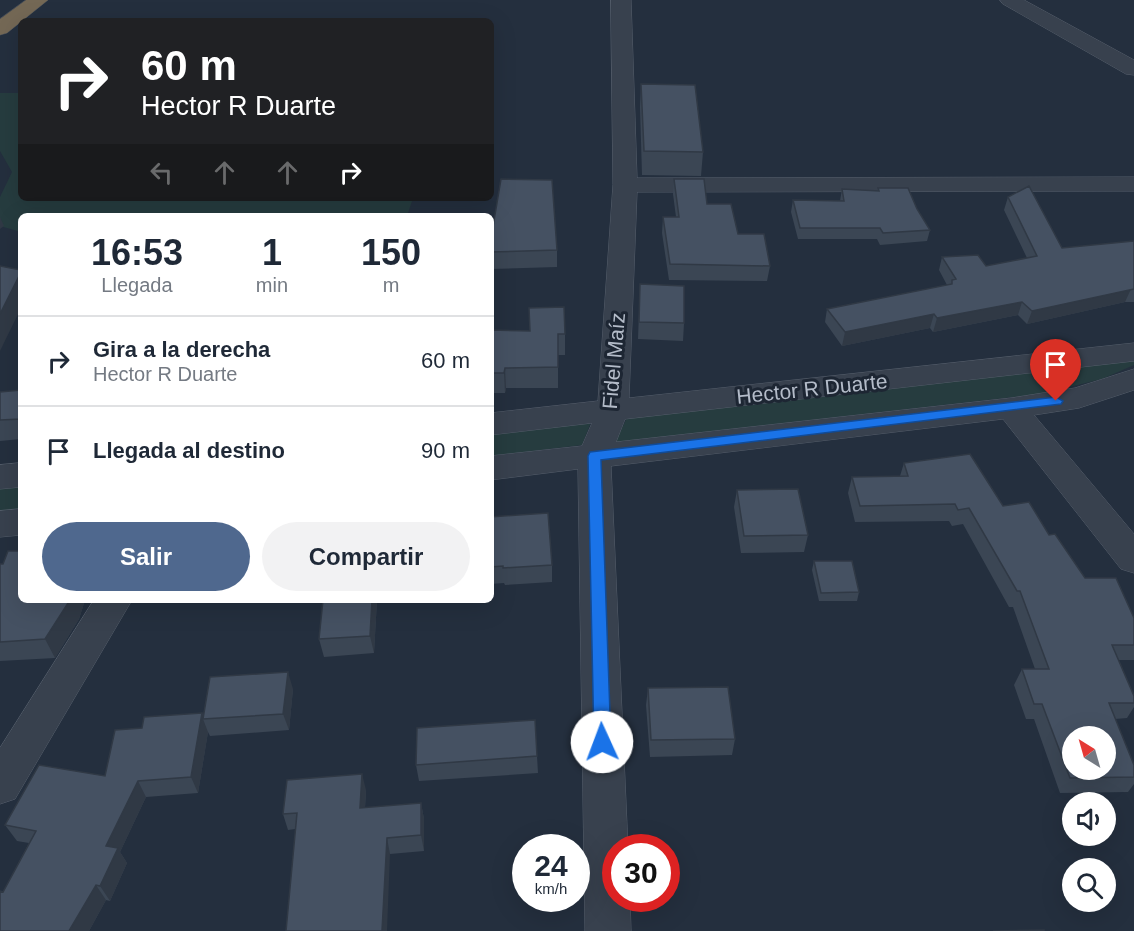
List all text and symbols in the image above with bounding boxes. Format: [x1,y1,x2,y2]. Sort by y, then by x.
icon: right [42,42,120,120]
text: 60 m [141,42,237,89]
text: Hector R Duarte [141,91,336,121]
icon: left [145,156,178,189]
icon: ahead [208,156,241,189]
icon: ahead [271,156,304,189]
icon: right [334,156,367,189]
text: 16:53 [91,232,183,273]
text: 1 [262,232,282,273]
text: 150 [361,232,421,273]
text: Llegada [101,274,173,296]
text: min [256,274,288,296]
text: m [383,274,399,296]
street label: Fidel Maíz [598,312,629,410]
text: Gira a la derecha [93,337,270,362]
pin [1030,339,1081,401]
icon: right [42,345,75,378]
text: 60 m [421,348,470,373]
icon: arrive [1039,348,1072,381]
text: Hector R Duarte [93,363,238,385]
street label: Hector R Duarte [735,369,889,408]
icon: arrive [42,435,75,468]
text: Llegada al destino [93,438,285,463]
text: 90 m [421,438,470,463]
button: Salir [42,522,250,591]
button: Compartir [262,522,470,591]
position arrow [570,710,634,774]
north arrow [1062,726,1116,780]
map controls [1062,726,1116,912]
button: sound [1062,792,1116,846]
speed limit sign: 30 [602,834,680,912]
text: 24 [534,849,568,882]
button: search [1062,858,1116,912]
text: km/h [535,880,567,897]

